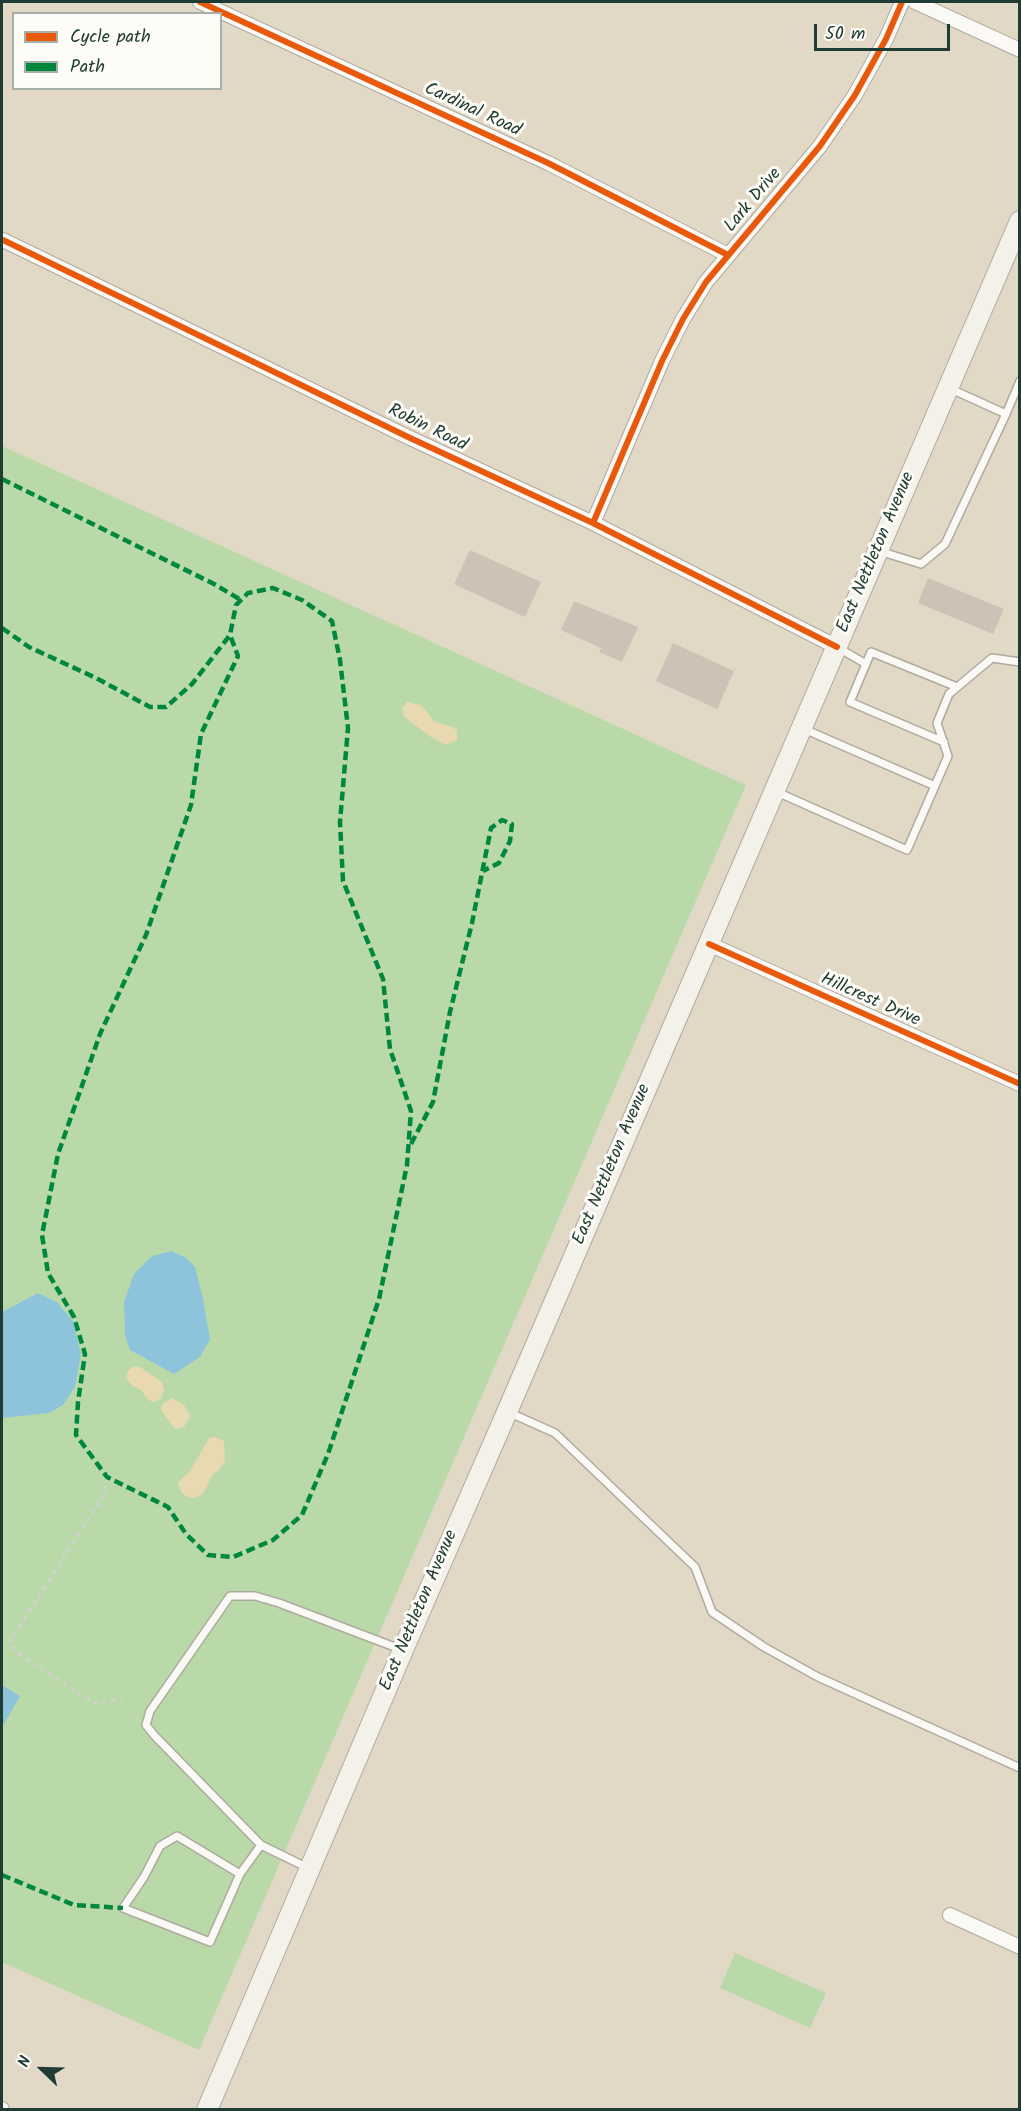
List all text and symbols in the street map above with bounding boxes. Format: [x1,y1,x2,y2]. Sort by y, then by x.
legend [12,12,222,90]
scale bar [817,12,954,50]
text: 50 m [825,20,865,49]
text: Cycle path [70,23,151,52]
text: Path [70,53,105,82]
street label: Cardinal Road [420,79,524,143]
street label: Lark Drive [721,164,787,238]
street label: Robin Road [384,401,470,457]
street label: East Nettleton Avenue [833,469,921,637]
street label: Hillcrest Drive [817,969,923,1033]
street label: East Nettleton Avenue [569,1081,657,1249]
street label: East Nettleton Avenue [376,1527,464,1695]
north arrow [12,2039,72,2099]
text: N [11,2052,38,2071]

